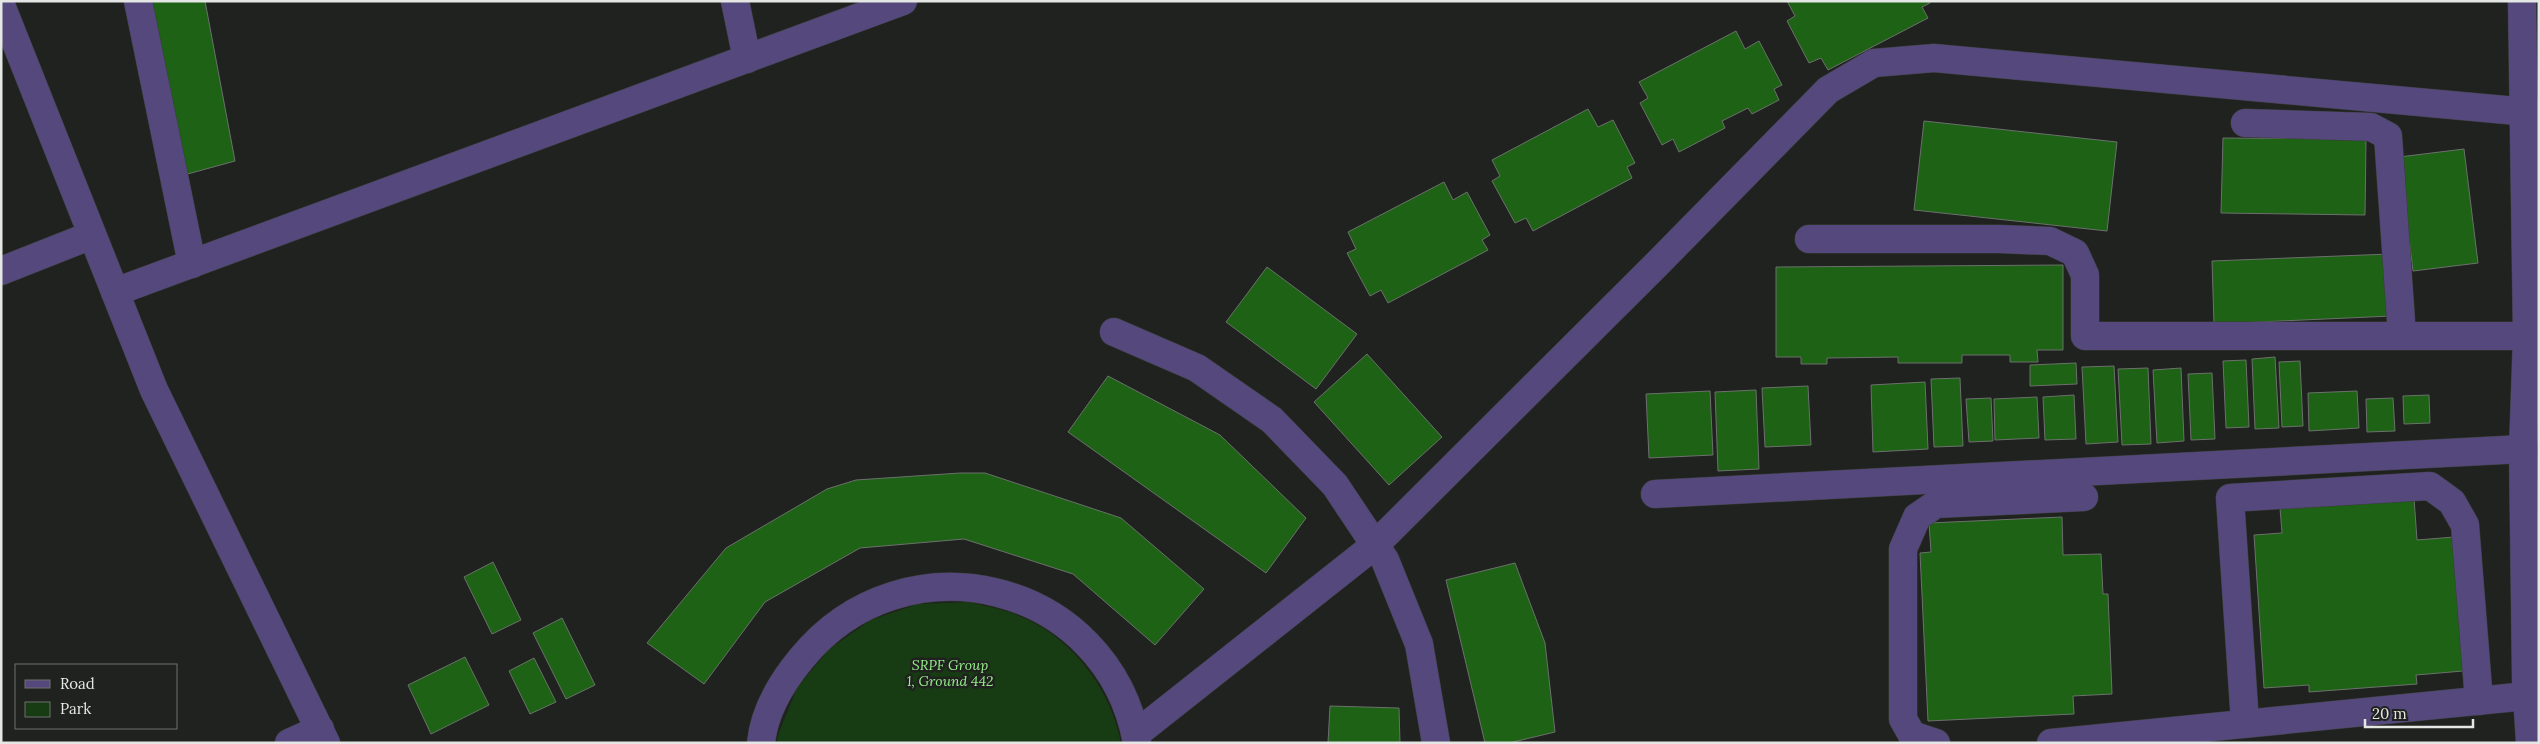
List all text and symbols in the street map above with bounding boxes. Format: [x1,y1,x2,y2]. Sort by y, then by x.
park label: SRPF Group 1, Ground 442 [907,656,993,690]
legend [15,664,178,729]
text: Road [60,674,95,693]
scale bar [2365,696,2472,728]
text: Park [60,699,91,718]
text: 20 m [2372,704,2407,723]

